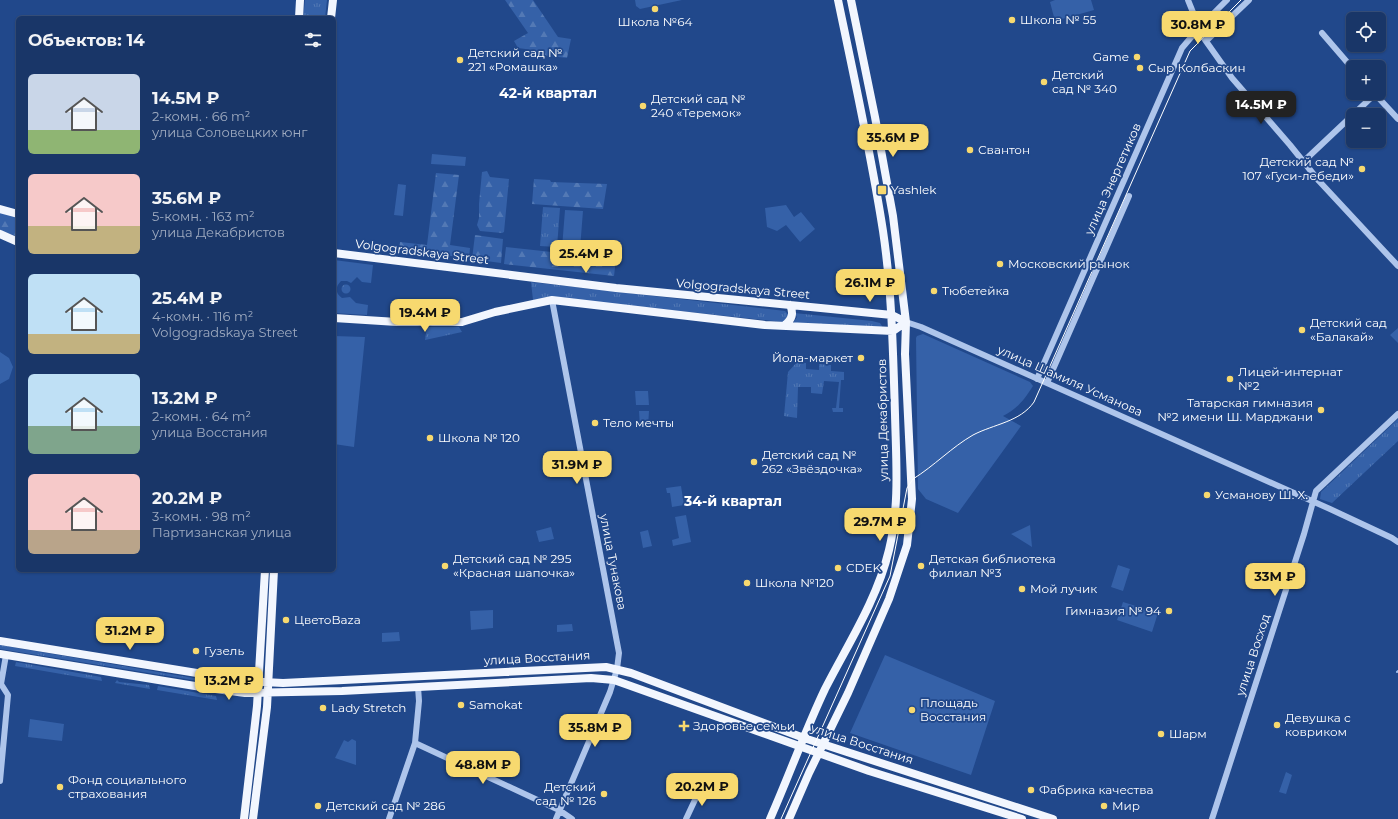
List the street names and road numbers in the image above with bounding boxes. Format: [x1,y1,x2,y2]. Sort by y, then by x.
street label: улица Энергетиков [1081,120,1144,238]
street label: Volgogradskaya Street [354,236,490,267]
street label: Volgogradskaya Street [675,275,811,302]
street label: улица Шамиля Усманова [994,341,1145,419]
street label: улица Декабристов [874,359,891,482]
street label: улица Тунакова [597,512,630,611]
street label: улица Восход [1232,612,1273,699]
street label: улица Восстания [482,647,591,668]
street label: улица Восстания [808,720,915,767]

